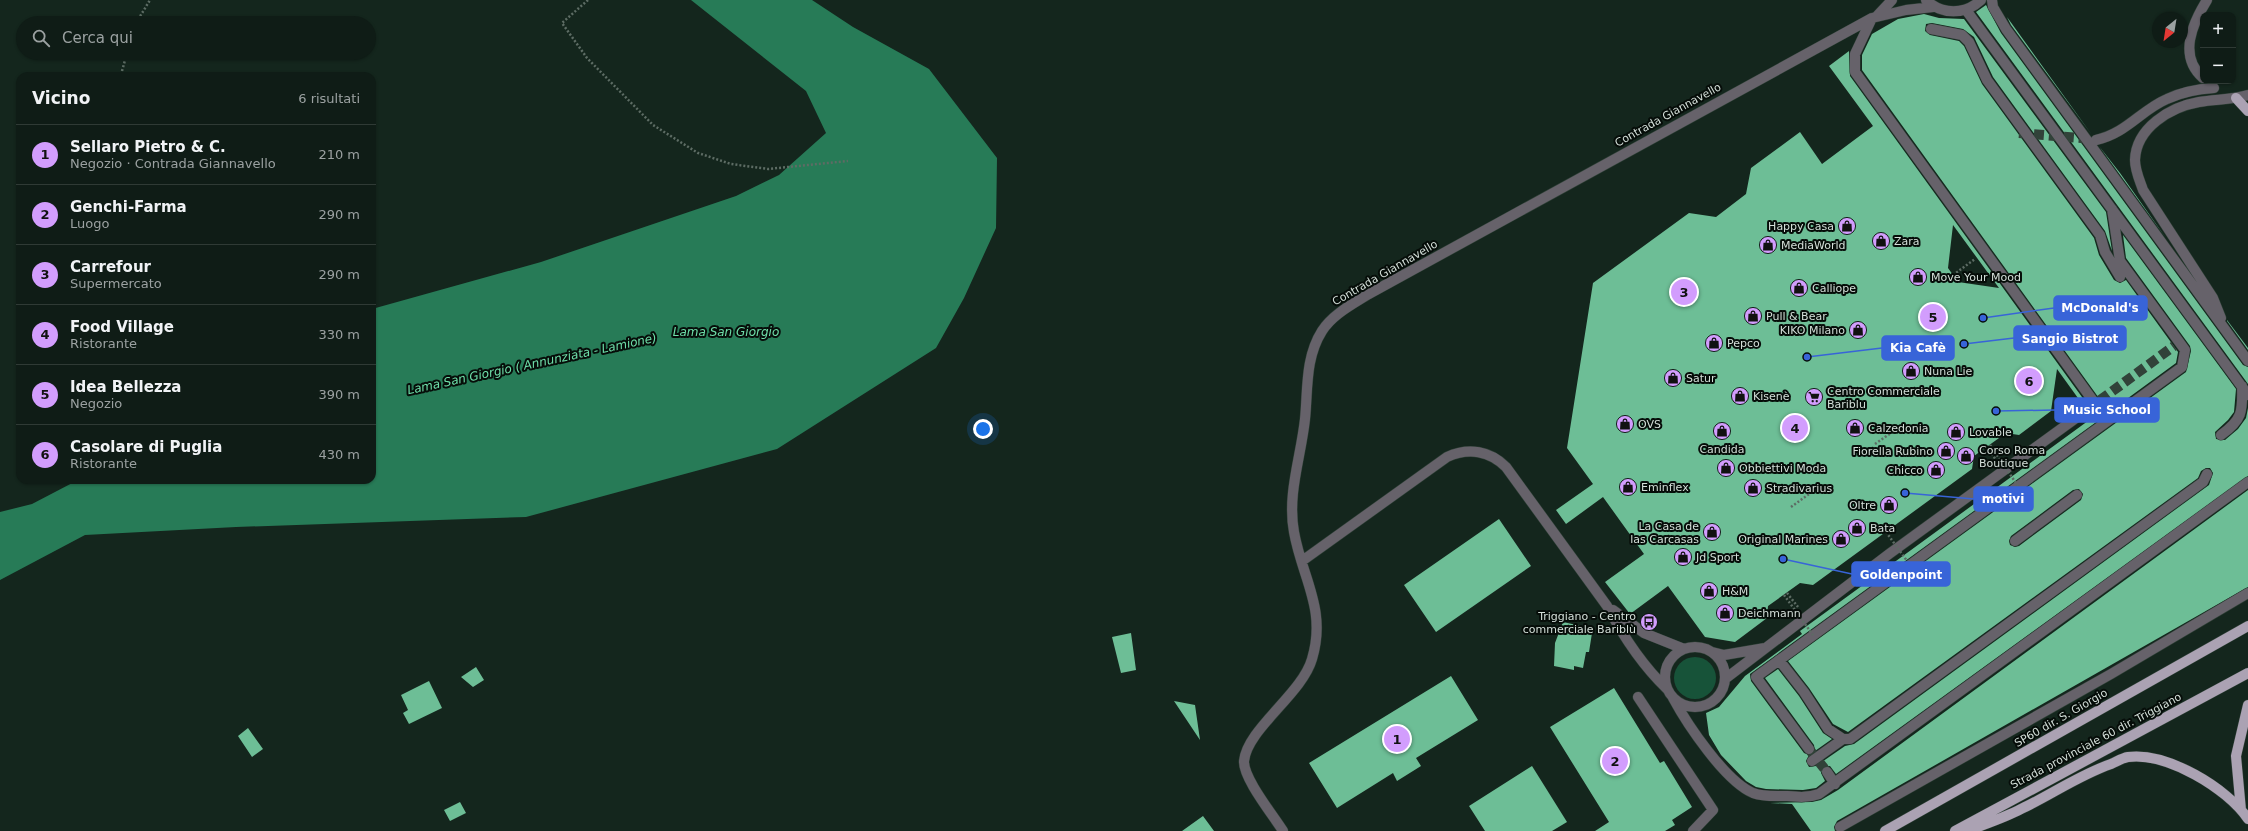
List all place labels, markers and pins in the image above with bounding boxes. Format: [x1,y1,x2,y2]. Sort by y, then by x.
shop icon: Happy Casa [1837,216,1857,236]
place label: Happy Casa [1768,220,1834,233]
shop icon: Zara [1871,231,1891,251]
shop icon: MediaWorld [1758,235,1778,255]
place label: Zara [1894,235,1920,248]
place label: MediaWorld [1781,239,1846,252]
shop icon: Move Your Mood [1908,267,1928,287]
place label: Move Your Mood [1931,271,2021,284]
pin: 3 [1671,277,1697,307]
shop icon: Calliope [1789,278,1809,298]
place label: Calliope [1812,282,1856,295]
callout: McDonald's [2054,296,2147,320]
pin: 5 [1920,302,1946,332]
shop icon: Pull & Bear [1743,306,1763,326]
place label: Pull & Bear [1766,310,1827,323]
shop icon: KIKO Milano [1848,320,1868,340]
place label: KIKO Milano [1780,324,1845,337]
callout: Sangio Bistrot [2014,326,2126,350]
shop icon: Pepco [1704,333,1724,353]
callout: Kia Cafè [1882,336,1954,360]
place label: Pepco [1727,337,1760,350]
shop icon: Nuna Lie [1901,361,1921,381]
place label: Nuna Lie [1924,365,1973,378]
pin: 6 [2016,366,2042,396]
shop icon: Satur [1663,368,1683,388]
place label: Satur [1686,372,1716,385]
place label: Centro Commerciale Bariblu [1827,385,1940,411]
shop icon: Kisenè [1730,386,1750,406]
supermarket icon: Centro Commerciale Bariblu [1804,387,1824,407]
place label: Kisenè [1753,390,1790,403]
callout: Music School [2055,398,2159,422]
pin: 4 [1782,413,1808,443]
shop icon: OVS [1615,414,1635,434]
place label: OVS [1638,418,1661,431]
shop icon: Calzedonia [1845,418,1865,438]
shop icon: Candida [1712,421,1732,441]
place label: Calzedonia [1868,422,1929,435]
shop icon: Lovable [1946,422,1966,442]
place label: Lovable [1969,426,2012,439]
shop icon: Fiorella Rubino [1936,441,1956,461]
place label: Candida [1699,443,1745,456]
place label: Corso Roma Boutique [1979,444,2045,470]
place label: Fiorella Rubino [1852,445,1933,458]
shop icon: Corso Roma Boutique [1956,446,1976,466]
shop icon: Obbiettivi Moda [1716,458,1736,478]
shop icon: Chicco [1926,460,1946,480]
place label: Obbiettivi Moda [1739,462,1826,475]
place label: Chicco [1886,464,1923,477]
shop icon: Eminflex [1618,477,1638,497]
shop icon: Stradivarius [1743,478,1763,498]
place label: Eminflex [1641,481,1689,494]
place label: Stradivarius [1766,482,1832,495]
callout: motivi [1974,487,2033,511]
shop icon: Oltre [1879,495,1899,515]
place label: Oltre [1849,499,1876,512]
shop icon: Bata [1847,518,1867,538]
place label: La Casa de las Carcasas [1630,520,1699,546]
shop icon: La Casa de las Carcasas [1702,522,1722,542]
place label: Bata [1870,522,1895,535]
shop icon: Original Marines [1831,529,1851,549]
place label: Original Marines [1738,533,1828,546]
shop icon: Jd Sport [1673,547,1693,567]
place label: Jd Sport [1695,551,1740,564]
callout: Goldenpoint [1852,562,1950,586]
shop icon: H&M [1699,581,1719,601]
place label: H&M [1722,585,1748,598]
shop icon: Deichmann [1715,603,1735,623]
place label: Deichmann [1738,607,1801,620]
place label: Triggiano - Centro commerciale Bariblù [1523,610,1636,636]
bus stop icon: Triggiano - Centro commerciale Bariblù [1639,612,1659,632]
pin: 1 [1384,724,1410,754]
pin: 2 [1602,746,1628,776]

